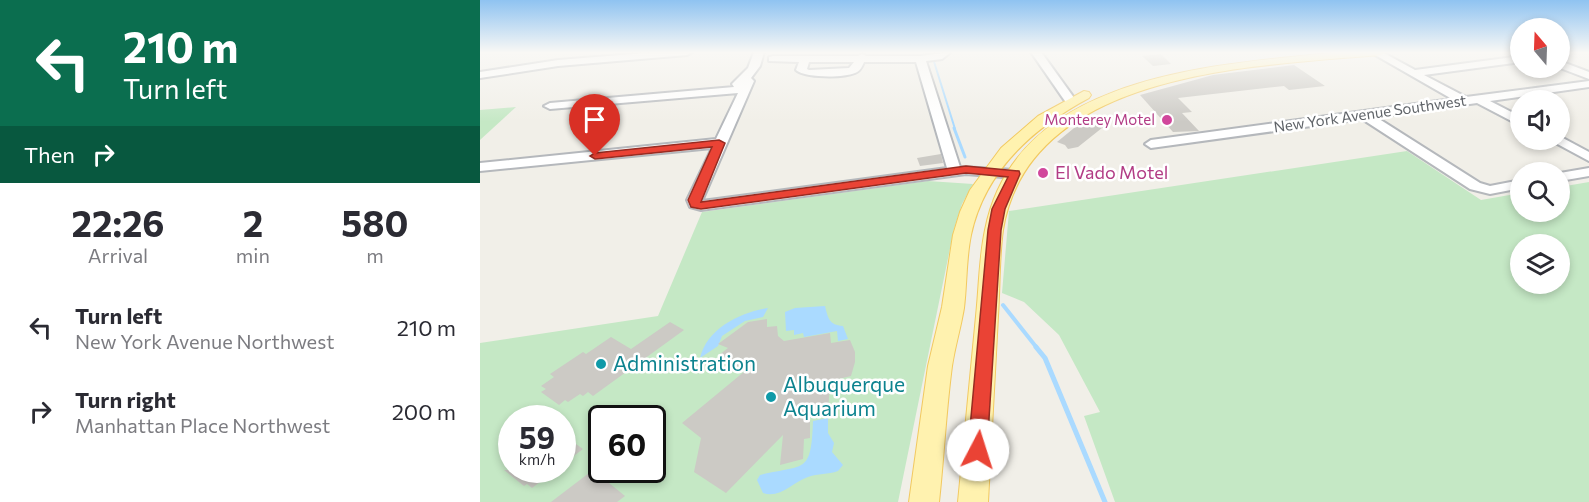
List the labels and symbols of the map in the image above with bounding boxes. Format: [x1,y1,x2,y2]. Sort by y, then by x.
north arrow [1510,18,1570,78]
street label: New York Avenue Southwest [1272,91,1467,135]
pin [569,94,620,156]
place label: Monterey Motel [1044,110,1155,128]
marker: Monterey Motel [1160,113,1174,127]
place label: El Vado Motel [1055,161,1168,183]
marker: El Vado Motel [1036,166,1050,180]
place label: Administration [613,350,756,375]
marker: Administration [594,357,608,371]
place label: Albuquerque Aquarium [783,371,905,420]
marker: Albuquerque Aquarium [764,390,778,404]
speed limit sign: 60 [588,405,666,483]
position arrow [946,418,1010,482]

